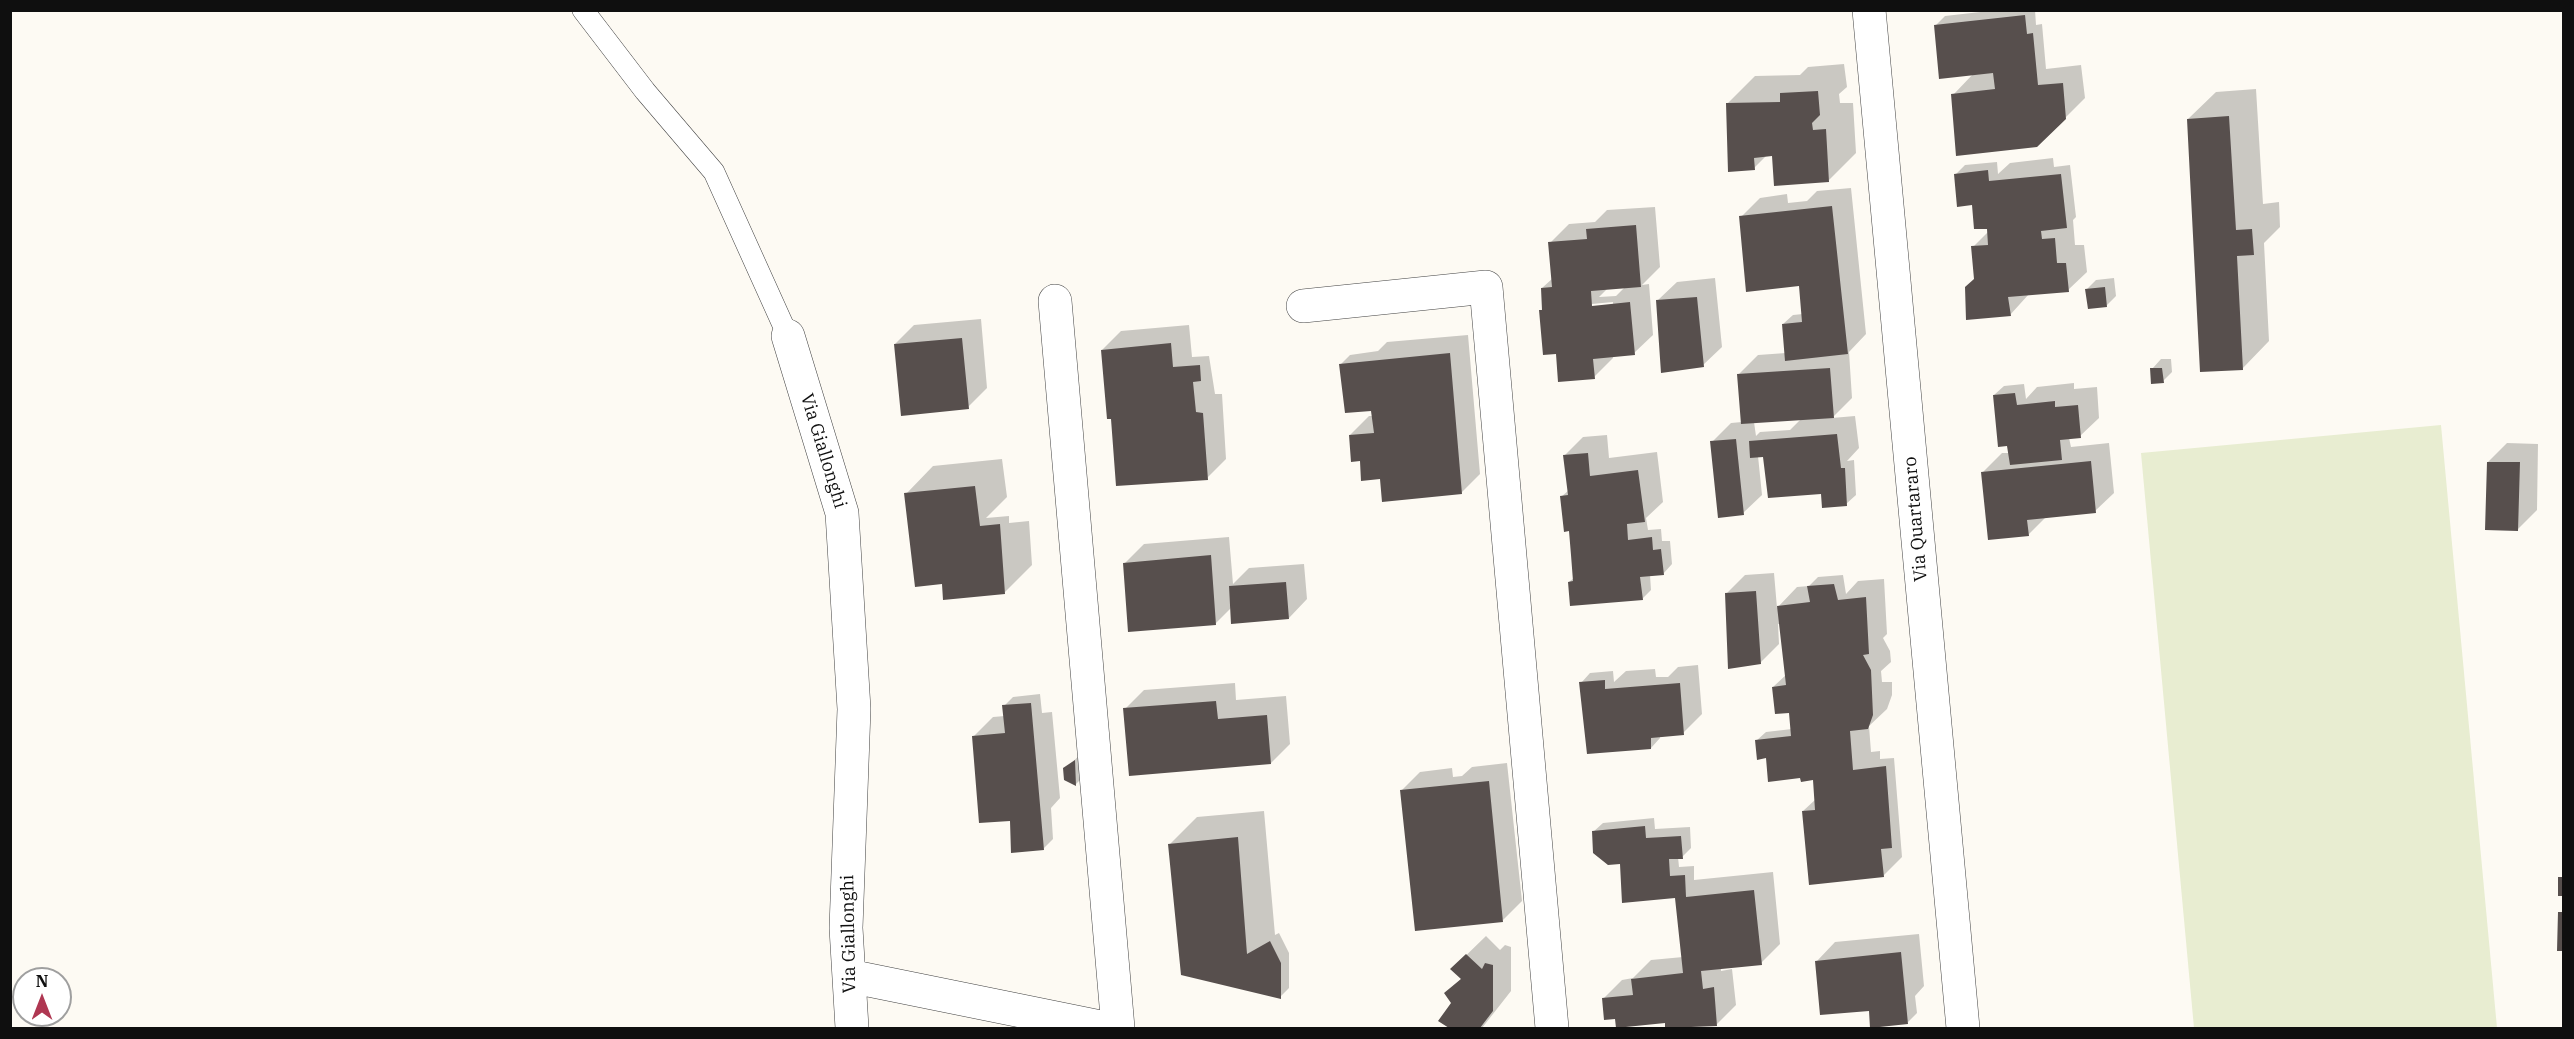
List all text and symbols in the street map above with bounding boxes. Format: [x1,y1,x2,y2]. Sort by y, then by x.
street label: Via Giallonghi [795,391,851,511]
street label: Via Quartararo [1900,456,1932,582]
street label: Via Giallonghi [837,874,861,994]
north arrow [12,967,72,1027]
text: N [36,971,48,991]

